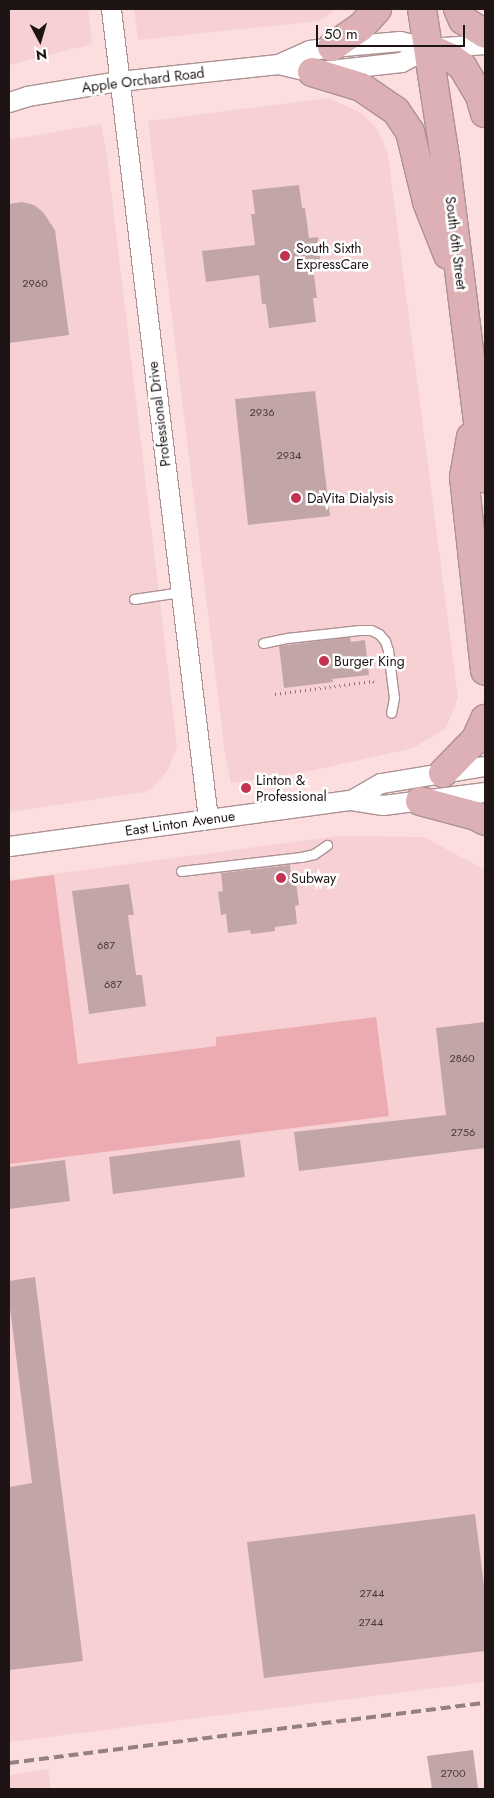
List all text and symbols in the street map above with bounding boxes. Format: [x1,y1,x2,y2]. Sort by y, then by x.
north arrow [15,15,65,65]
scale bar [319,15,468,47]
text: 50 m [324,23,358,45]
text: N [35,44,48,65]
street label: Apple Orchard Road [81,64,205,96]
street label: South 6th Street [442,195,470,291]
place label: South Sixth ExpressCare [296,240,369,272]
marker: South Sixth ExpressCare [278,249,292,263]
house number: 2960 [22,276,48,290]
street label: Professional Drive [144,360,174,468]
house number: 2936 [250,405,274,419]
house number: 2934 [276,448,302,462]
place label: DaVita Dialysis [307,490,394,506]
marker: DaVita Dialysis [289,491,303,505]
place label: Burger King [334,653,405,669]
marker: Burger King [318,655,330,667]
place label: Linton & Professional [256,772,327,804]
marker: Linton & Professional [240,782,252,794]
street label: East Linton Avenue [124,807,236,839]
place label: Subway [291,870,336,886]
marker: Subway [275,872,287,884]
house number: 687 [97,938,115,952]
house number: 687 [104,977,122,991]
house number: 2860 [449,1051,475,1065]
house number: 2756 [451,1125,475,1139]
house number: 2744 [360,1586,384,1600]
house number: 2744 [359,1615,383,1629]
house number: 2700 [440,1766,466,1780]

